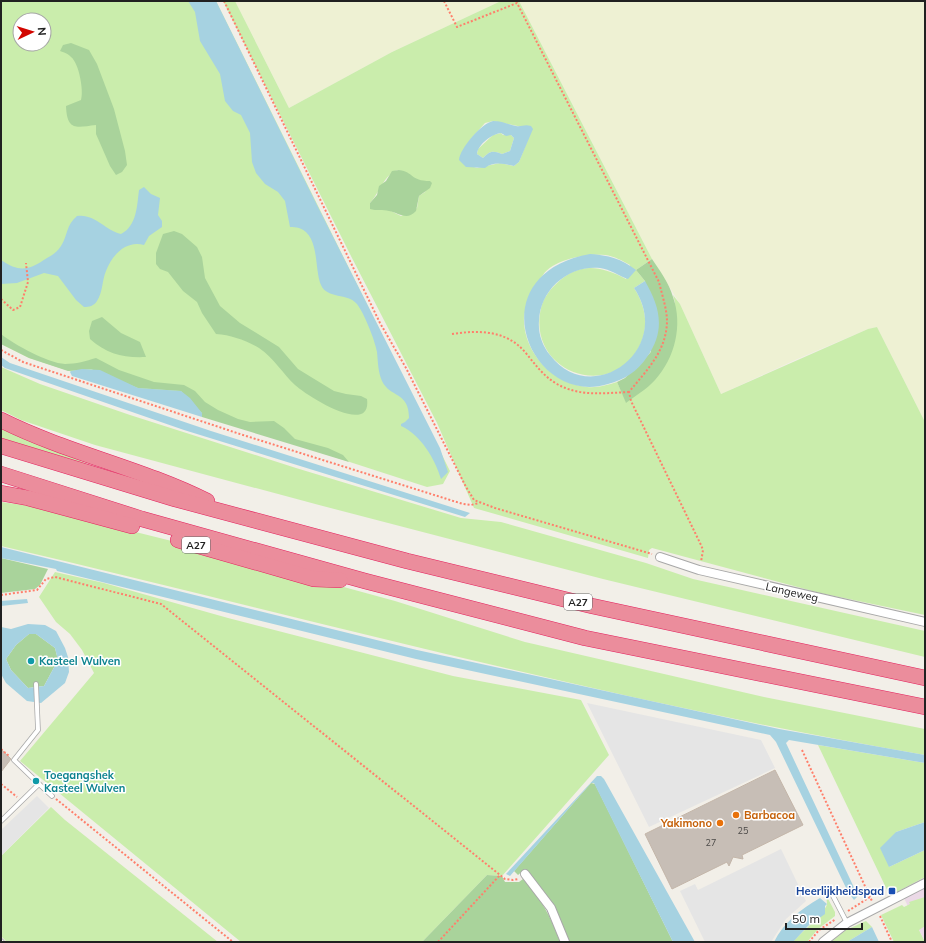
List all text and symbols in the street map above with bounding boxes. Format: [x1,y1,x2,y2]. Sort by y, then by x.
north arrow [12,12,52,52]
text: N [35,27,49,36]
road number: A27 [182,537,210,553]
street label: Langeweg [764,579,820,605]
road number: A27 [564,594,592,610]
place label: Kasteel Wulven [39,654,120,668]
marker: Kasteel Wulven [26,656,36,666]
place label: Toegangshek Kasteel Wulven [44,768,125,795]
marker: Toegangshek Kasteel Wulven [31,776,41,786]
place label: Barbacoa [744,808,795,822]
marker: Barbacoa [731,810,741,820]
place label: Yakimono [660,816,712,830]
marker: Yakimono [715,818,725,828]
house number: 25 [738,825,749,836]
house number: 27 [706,837,716,848]
place label: Heerlijkheidspad [796,884,884,898]
marker: Heerlijkheidspad [887,886,897,896]
scale bar [786,905,862,931]
text: 50 m [792,911,820,926]

